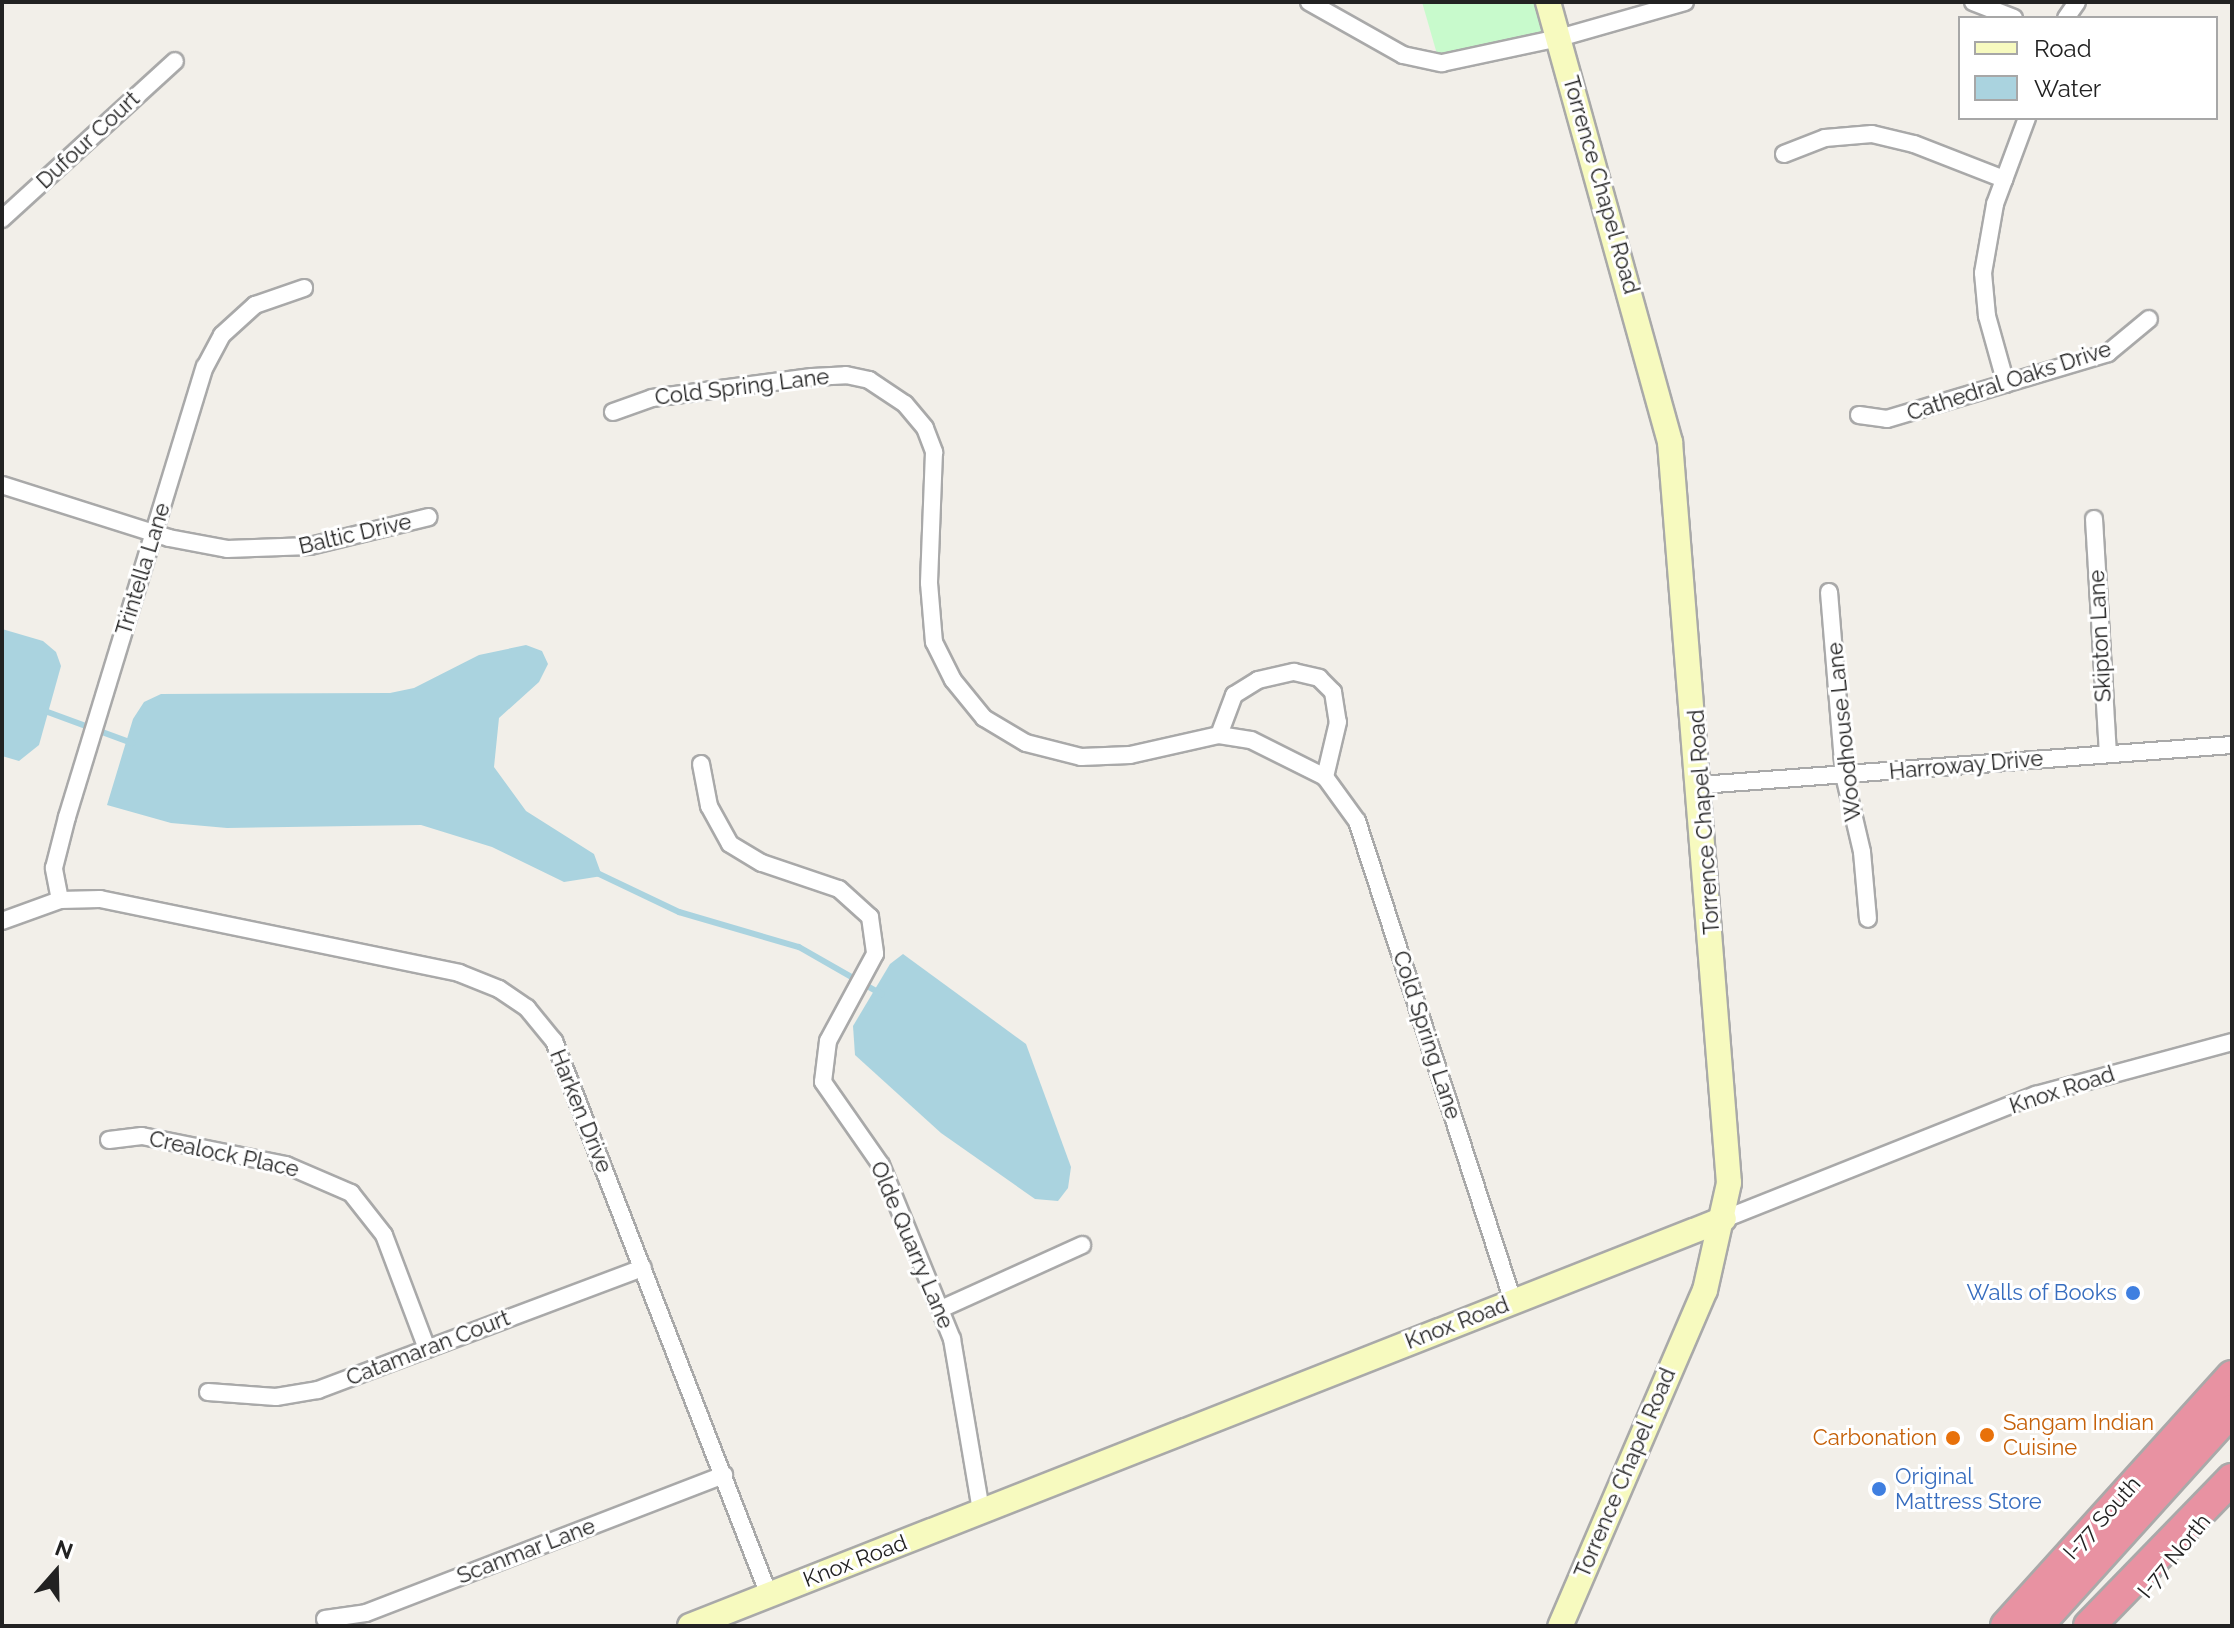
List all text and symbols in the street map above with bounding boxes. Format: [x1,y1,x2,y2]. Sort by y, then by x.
legend [1958,16,2218,120]
text: Road [2034,34,2092,63]
street label: Torrence Chapel Road [1557,73,1645,297]
text: Water [2034,74,2101,103]
street label: Dufour Court [31,85,145,195]
street label: Cathedral Oaks Drive [1903,335,2115,427]
street label: Cold Spring Lane [653,363,831,411]
street label: Trintella Lane [110,500,176,638]
street label: Baltic Drive [296,508,414,560]
street label: Skipton Lane [2083,569,2117,703]
street label: Woodhouse Lane [1821,641,1867,823]
street label: Torrence Chapel Road [1683,708,1725,936]
street label: Harroway Drive [1888,745,2044,785]
street label: Cold Spring Lane [1387,947,1467,1123]
street label: Harken Drive [544,1045,618,1177]
street label: Knox Road [2006,1061,2118,1119]
street label: Crealock Place [147,1125,301,1183]
street label: Olde Quarry Lane [865,1157,959,1333]
place label: Walls of Books [1966,1280,2117,1306]
marker: Walls of Books [2124,1284,2142,1302]
street label: Knox Road [1401,1291,1513,1355]
street label: Catamaran Court [343,1305,513,1391]
street label: Torrence Chapel Road [1569,1364,1681,1582]
place label: Sangam Indian Cuisine [2003,1409,2154,1460]
place label: Carbonation [1813,1425,1937,1451]
marker: Sangam Indian Cuisine [1978,1426,1996,1444]
marker: Carbonation [1944,1429,1962,1447]
place label: Original Mattress Store [1895,1463,2042,1514]
street label: I-77 South [2058,1471,2146,1565]
marker: Original Mattress Store [1870,1480,1888,1498]
street label: I-77 North [2132,1508,2216,1604]
street label: Scanmar Lane [453,1512,599,1590]
street label: Knox Road [799,1529,911,1593]
north arrow [16,1532,96,1612]
text: N [52,1534,77,1565]

